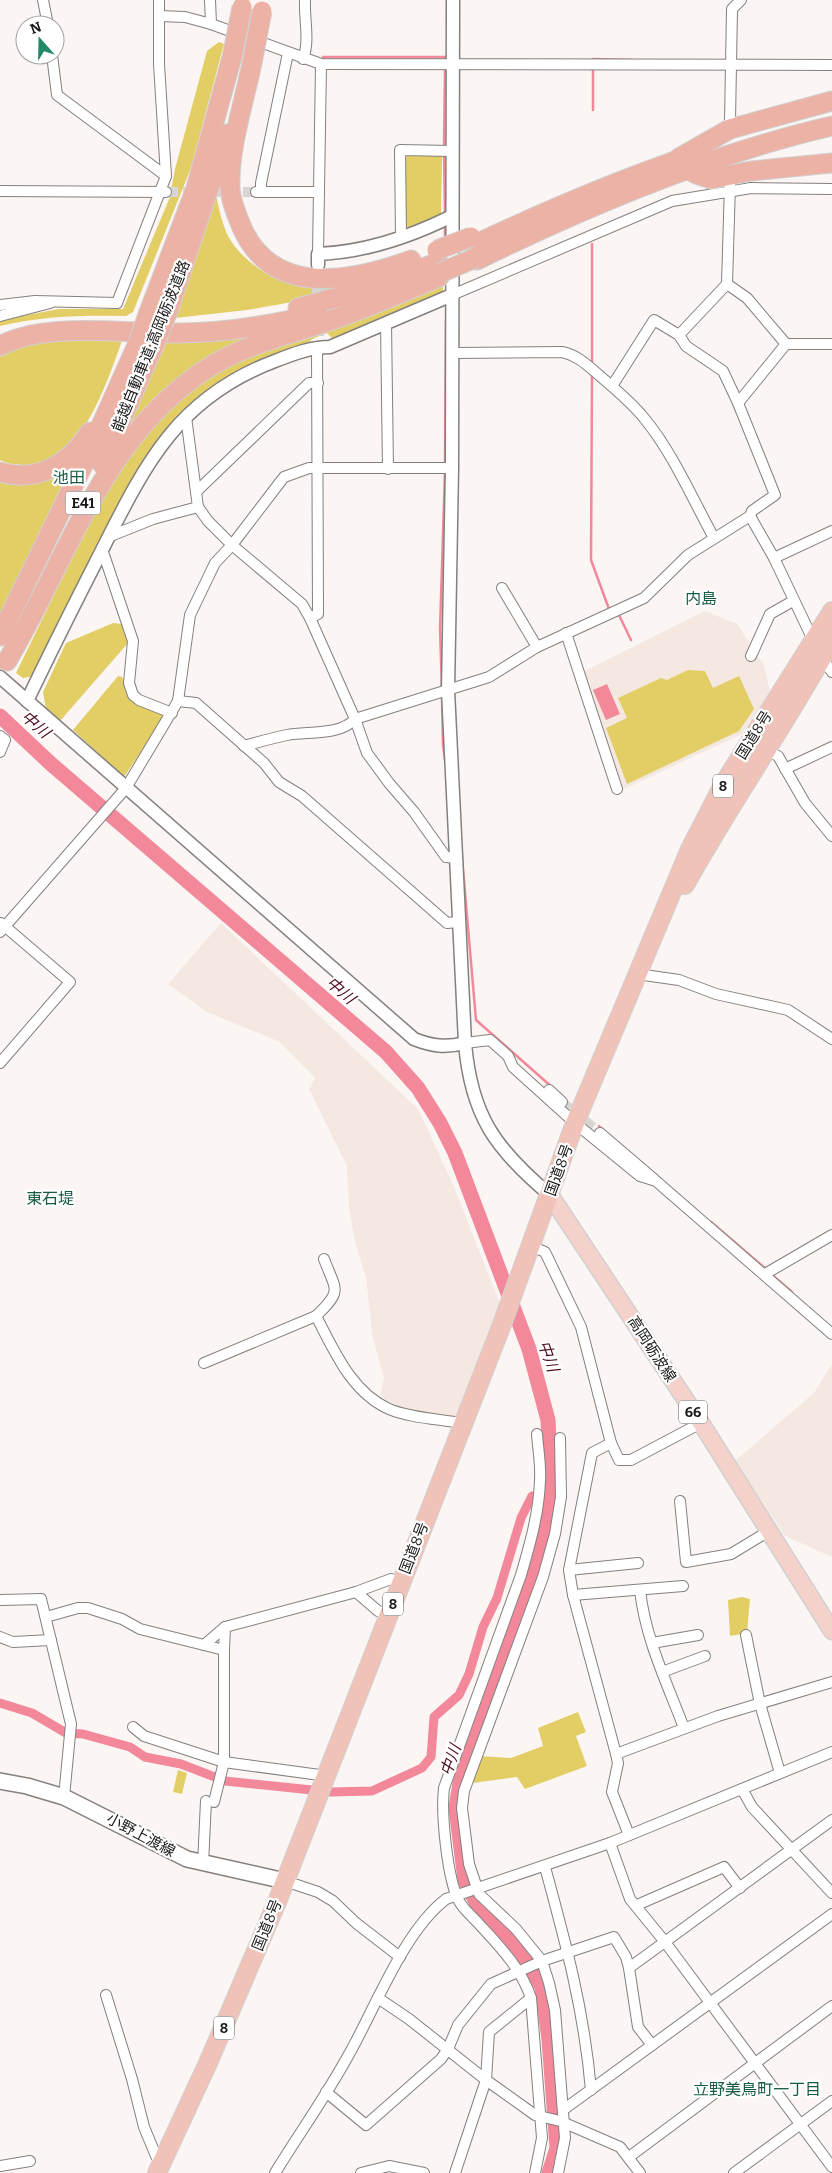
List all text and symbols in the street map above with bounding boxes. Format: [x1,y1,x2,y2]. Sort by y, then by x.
north arrow [15,15,65,65]
text: N [28,18,44,38]
street label: 能越自動車道;高岡砺波道路 [108,258,194,434]
district label: 池田 [53,468,85,487]
road number: E41 [66,492,100,514]
district label: 内島 [685,589,717,608]
water label: 中川 [17,707,55,743]
street label: 国道8号 [732,707,776,763]
road number: 8 [713,774,733,798]
water label: 中川 [322,973,360,1009]
street label: 国道8号 [541,1142,577,1198]
district label: 東石堤 [26,1189,74,1208]
street label: 高岡砺波線 [624,1313,680,1385]
water label: 中川 [534,1338,564,1376]
road number: 66 [679,1400,707,1424]
street label: 国道8号 [396,1520,432,1576]
road number: 8 [383,1592,403,1616]
water label: 中川 [436,1740,465,1778]
street label: 小野上渡線 [104,1809,178,1861]
street label: 国道8号 [249,1897,285,1953]
road number: 8 [214,2016,234,2040]
district label: 立野美鳥町一丁目 [693,2080,821,2099]

